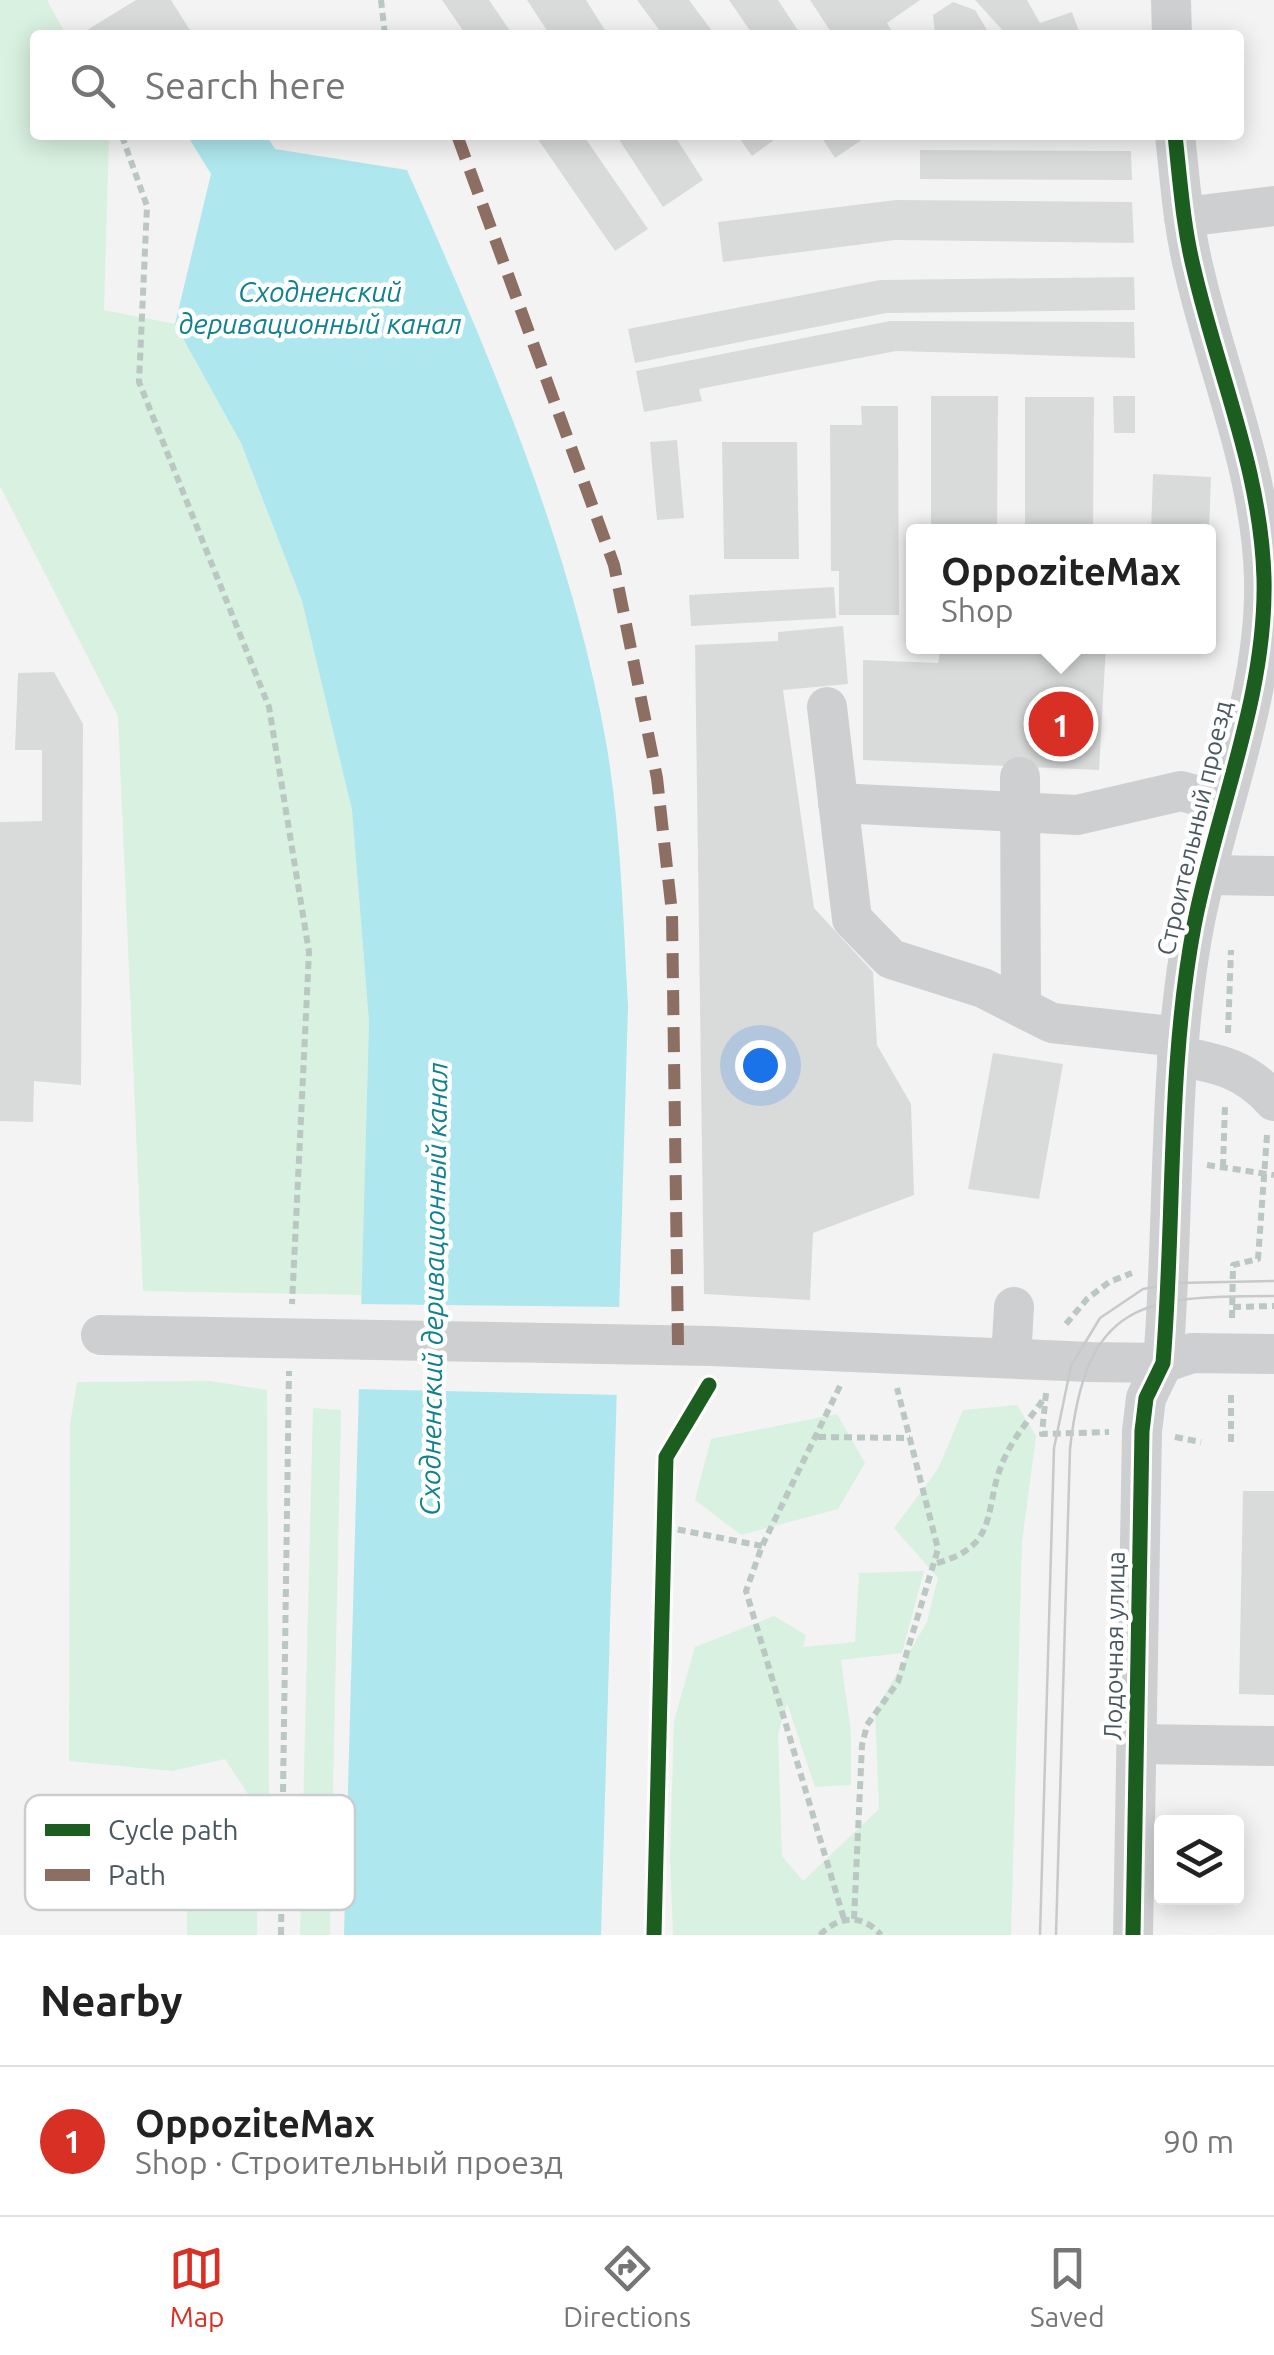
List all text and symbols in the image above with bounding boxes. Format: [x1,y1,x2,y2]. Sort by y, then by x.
search box [30,30,1244,140]
icon: search [65,58,120,113]
text: Search here [145,64,346,106]
water label: Сходненский деривационный канал [178,276,462,339]
popup [906,524,1216,654]
text: OppoziteMax [941,550,1181,592]
text: Shop [941,592,1014,628]
pin: 1 [1028,686,1094,762]
street label: Строительный проезд [1151,698,1237,958]
your location [735,1040,786,1091]
water label: Сходненский деривационный канал [414,1062,452,1516]
street label: Лодочная улица [1098,1551,1130,1741]
legend [25,1795,355,1910]
text: Cycle path [108,1814,239,1845]
map controls [1154,1815,1244,1905]
button: layers [1154,1815,1244,1905]
text: Path [108,1859,166,1890]
text: Nearby [40,1977,183,2024]
text: OppoziteMax [135,2102,375,2144]
text: 1 [63,2123,82,2159]
text: 90 m [1163,2123,1234,2159]
text: Shop · Строительный проезд [135,2144,563,2180]
tab: Map [169,2241,225,2332]
tab: Directions [563,2241,691,2332]
tab: Saved [1030,2241,1105,2332]

